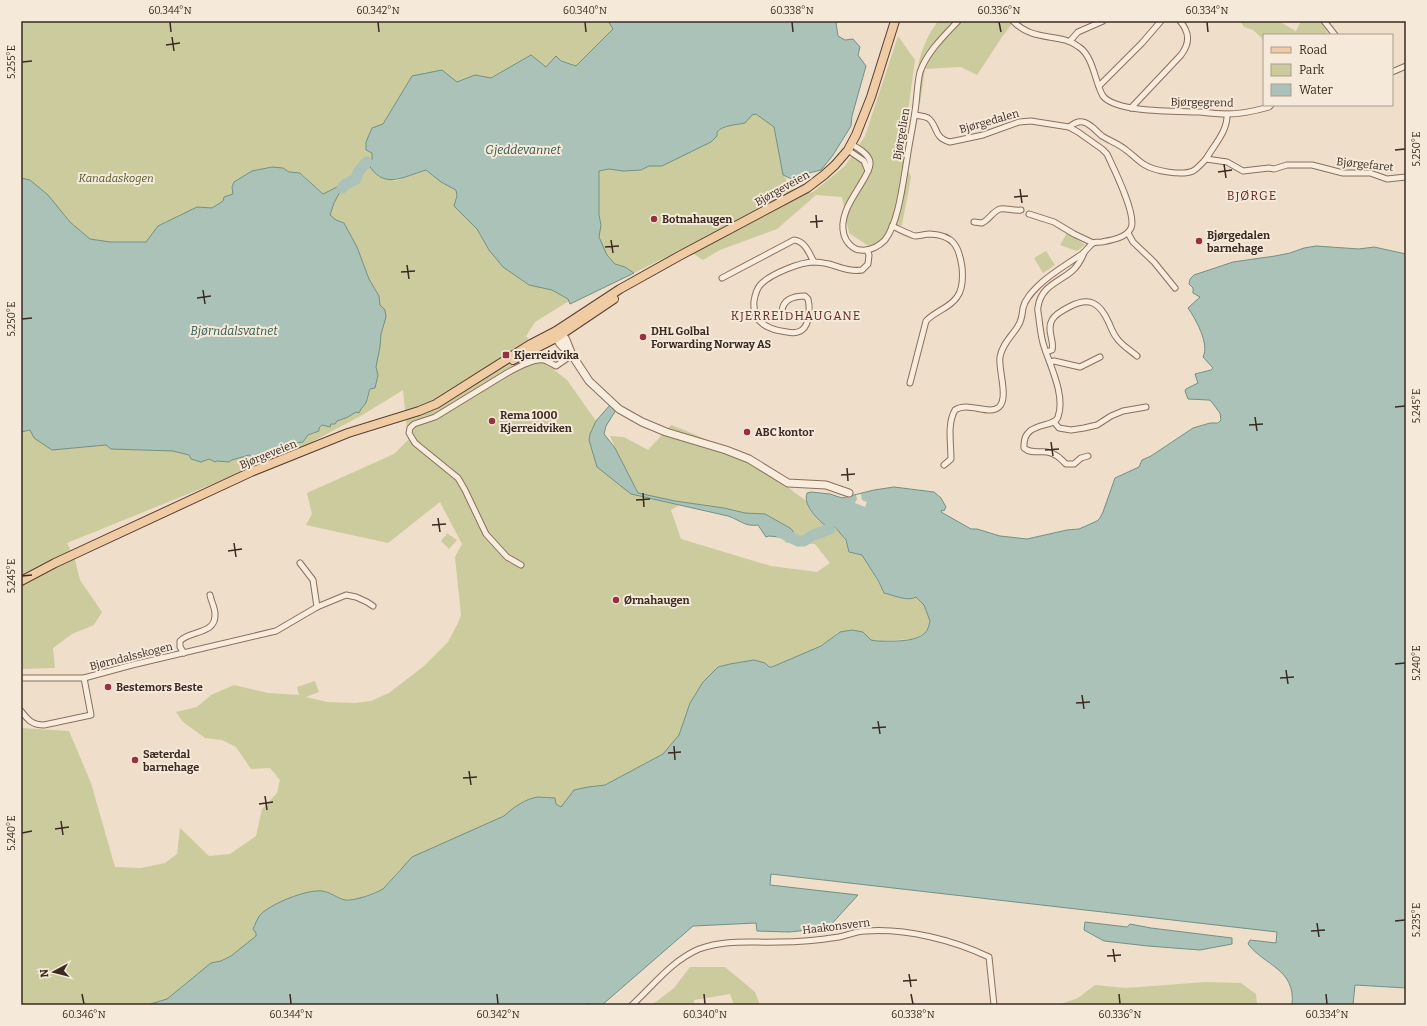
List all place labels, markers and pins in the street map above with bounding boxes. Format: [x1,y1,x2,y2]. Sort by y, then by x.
place label: Botnahaugen [662,213,732,226]
marker: Botnahaugen [649,214,659,224]
place label: Bjørgedalen barnehage [1207,229,1270,255]
marker: Bjørgedalen barnehage [1194,236,1204,246]
place label: DHL Golbal Forwarding Norway AS [651,325,772,351]
marker: DHL Golbal Forwarding Norway AS [638,332,648,342]
place label: Kjerreidvika [514,349,580,362]
marker: Kjerreidvika [501,350,511,360]
place label: Rema 1000 Kjerreidviken [500,409,572,435]
marker: Rema 1000 Kjerreidviken [487,416,497,426]
place label: ABC kontor [755,426,815,439]
marker: ABC kontor [742,427,752,437]
place label: Ørnahaugen [624,594,690,607]
marker: Ørnahaugen [611,595,621,605]
place label: Bestemors Beste [116,681,203,694]
marker: Bestemors Beste [103,682,113,692]
place label: Sæterdal barnehage [143,748,199,774]
marker: Sæterdal barnehage [130,755,140,765]

